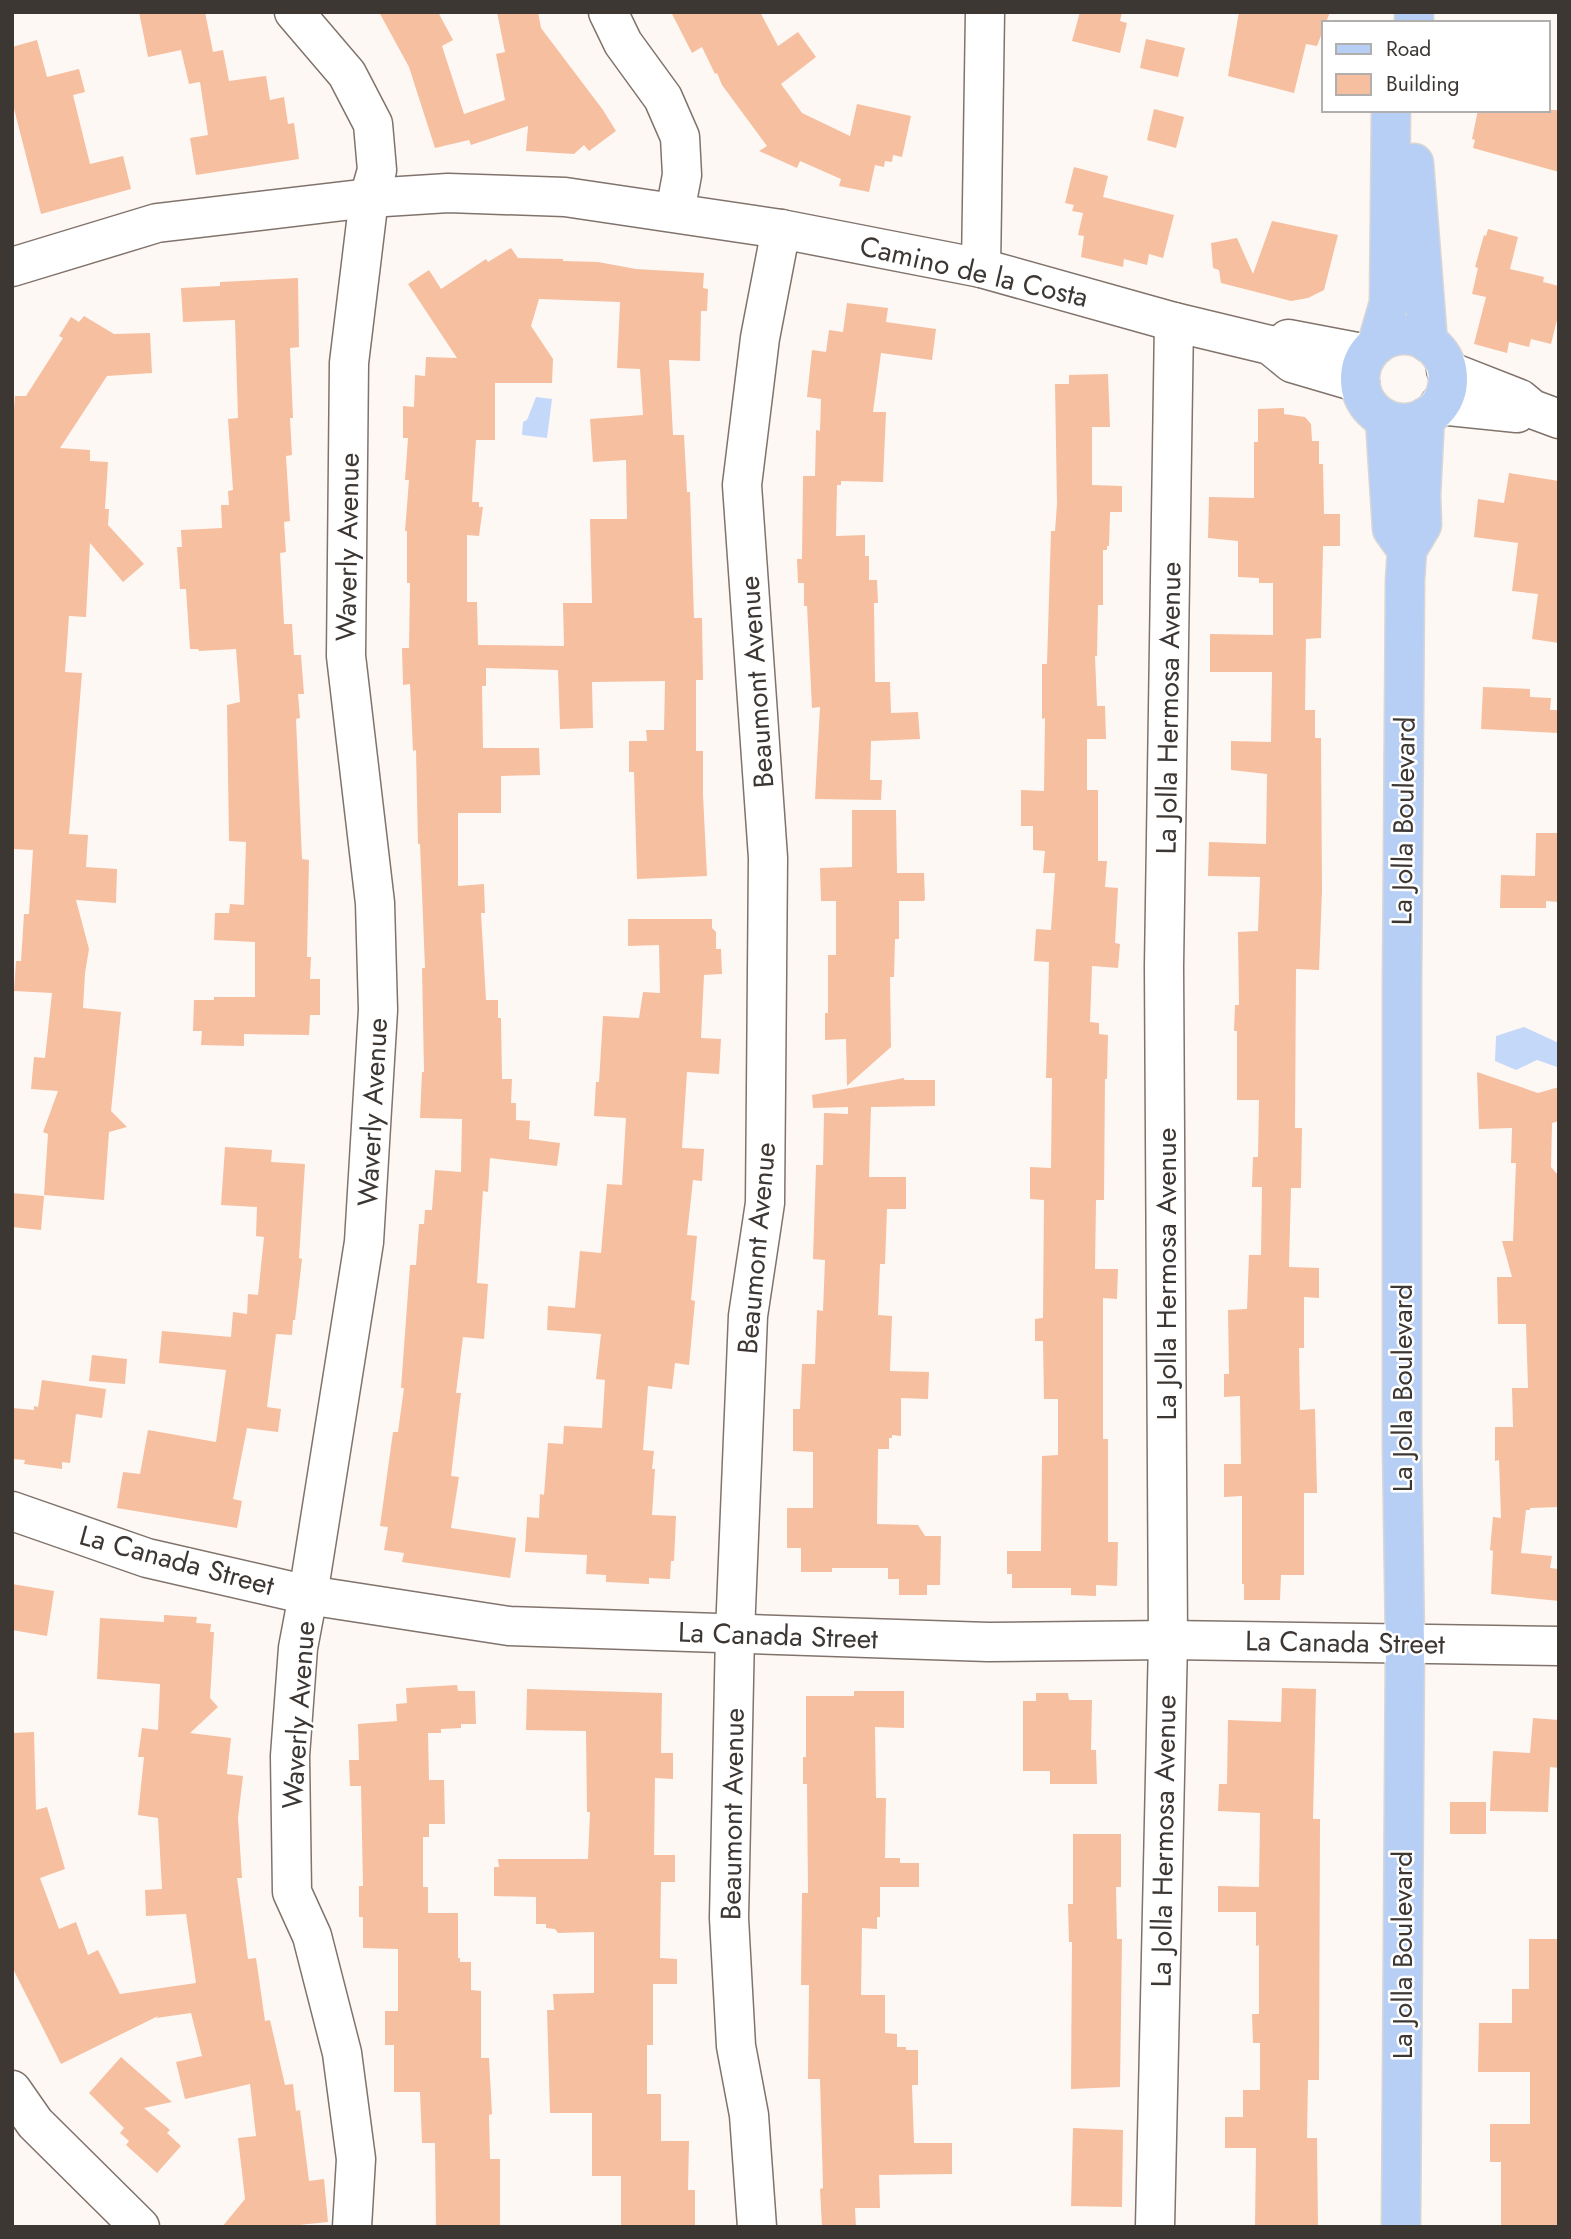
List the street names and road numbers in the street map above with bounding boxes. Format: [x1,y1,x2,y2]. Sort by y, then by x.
street label: Camino de la Costa [856,225,1092,318]
street label: Waverly Avenue [325,452,370,642]
street label: La Jolla Hermosa Avenue [1145,561,1192,855]
street label: Beaumont Avenue [729,575,784,789]
street label: La Jolla Boulevard [1381,716,1426,926]
street label: Waverly Avenue [347,1017,398,1207]
street label: La Jolla Hermosa Avenue [1146,1128,1187,1420]
street label: Beaumont Avenue [727,1140,786,1356]
street label: La Jolla Boulevard [1382,1284,1423,1492]
street label: La Canada Street [75,1515,279,1606]
street label: La Canada Street [677,1612,879,1659]
street label: Waverly Avenue [271,1620,326,1811]
street label: La Canada Street [1245,1620,1446,1665]
street label: La Jolla Hermosa Avenue [1140,1694,1187,1988]
street label: Beaumont Avenue [710,1707,755,1921]
street label: La Jolla Boulevard [1382,1851,1423,2059]

